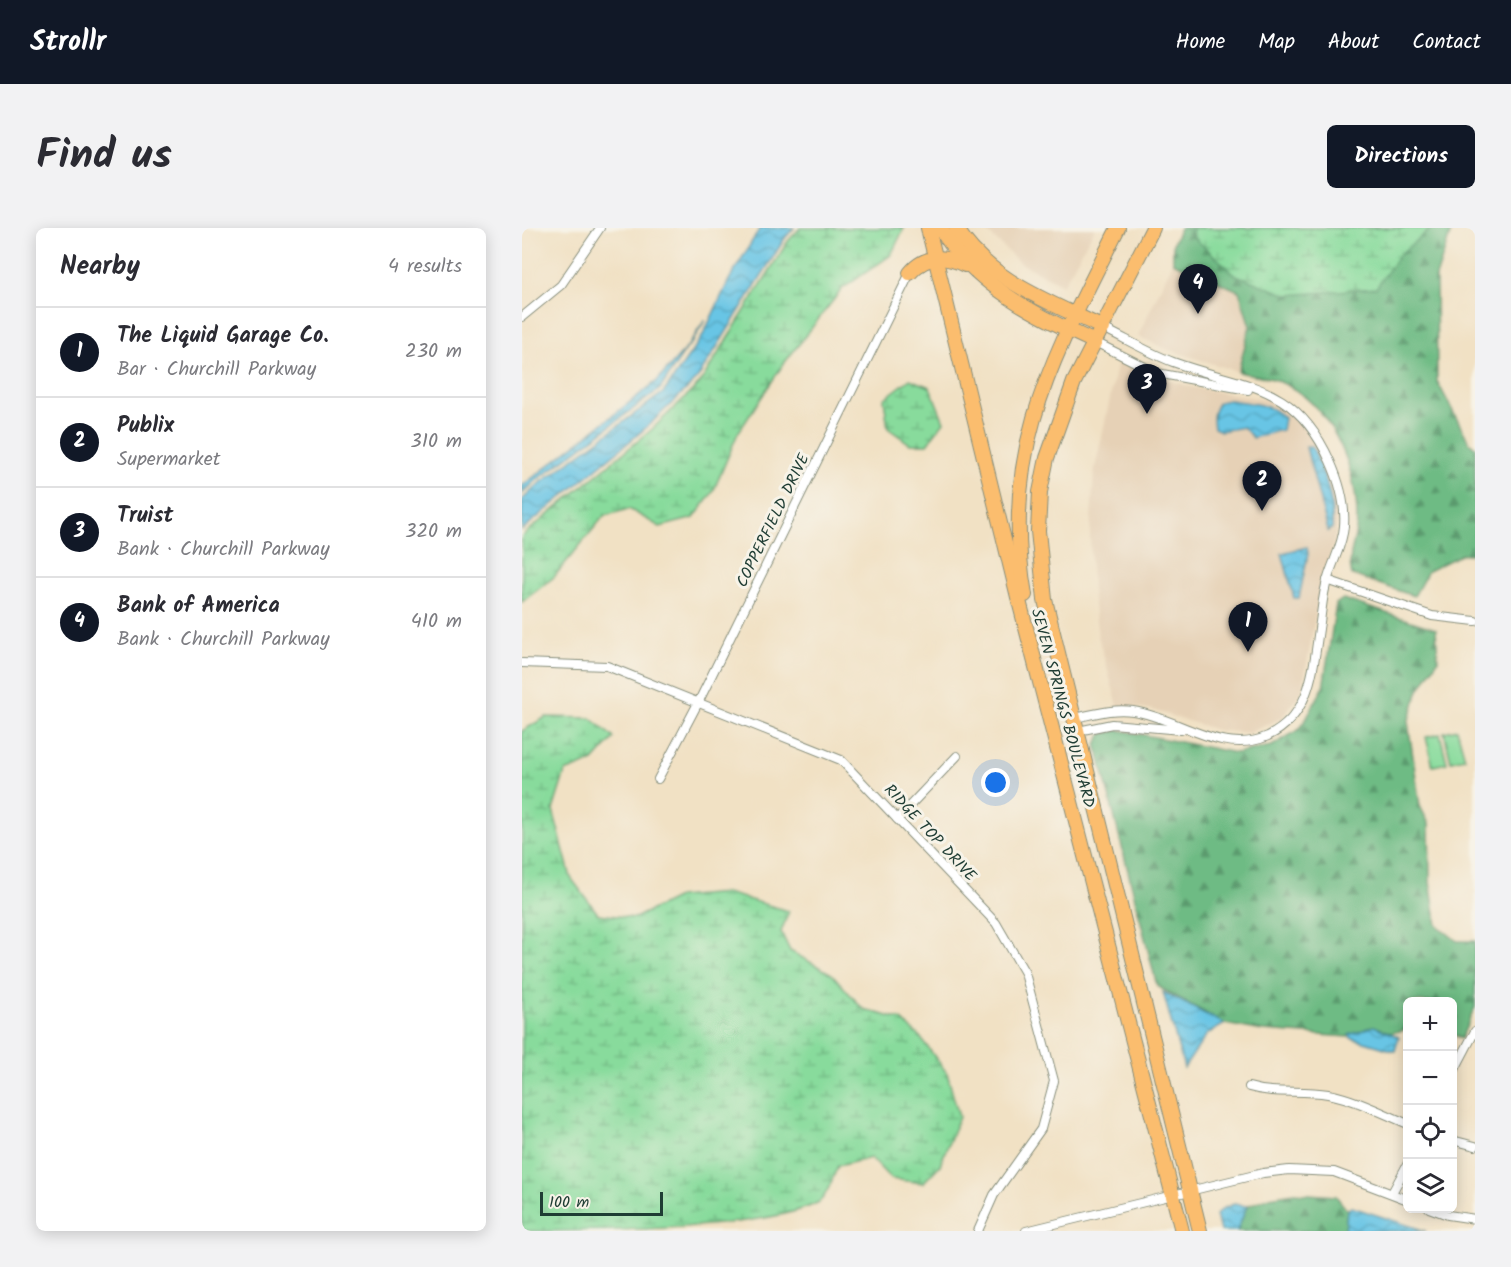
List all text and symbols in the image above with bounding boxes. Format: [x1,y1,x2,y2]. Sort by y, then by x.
text: Strollr [30,20,106,65]
text: Home [1176,26,1225,59]
text: Map [1258,26,1295,59]
text: About [1328,26,1379,59]
text: Contact [1412,26,1481,59]
text: Find us [36,123,172,190]
button: Directions [1327,125,1475,188]
text: Nearby [60,246,140,288]
text: 4 results [388,251,462,283]
pin: 4 [1178,264,1218,314]
text: The Liquid Garage Co. [117,319,329,354]
text: 1 [76,336,83,368]
text: 230 m [405,336,462,368]
text: Bar · Churchill Parkway [117,354,316,386]
pin: 3 [1128,364,1166,414]
text: Publix [117,409,174,444]
text: 2 [74,426,85,458]
text: 310 m [410,426,462,458]
text: Supermarket [117,444,220,476]
street label: COPPERFIELD DRIVE [730,449,817,592]
pin: 2 [1242,462,1282,511]
text: Truist [117,499,174,534]
text: 3 [74,516,85,548]
text: 320 m [405,516,462,548]
text: Bank · Churchill Parkway [117,534,330,566]
text: Bank of America [117,589,280,624]
pin: 1 [1228,602,1268,652]
text: 4 [74,606,85,638]
text: 410 m [411,606,462,638]
street label: SEVEN SPRINGS BOULEVARD [1024,606,1101,811]
text: Bank · Churchill Parkway [117,624,330,656]
your location [981,768,1010,797]
street label: RIDGE TOP DRIVE [878,778,982,888]
map controls [1403,997,1457,1213]
button: + [1403,997,1457,1051]
button: − [1403,1051,1457,1105]
button: locate [1403,1105,1457,1159]
button: layers [1403,1159,1457,1213]
scale bar [540,1189,663,1216]
text: 100 m [549,1190,589,1215]

